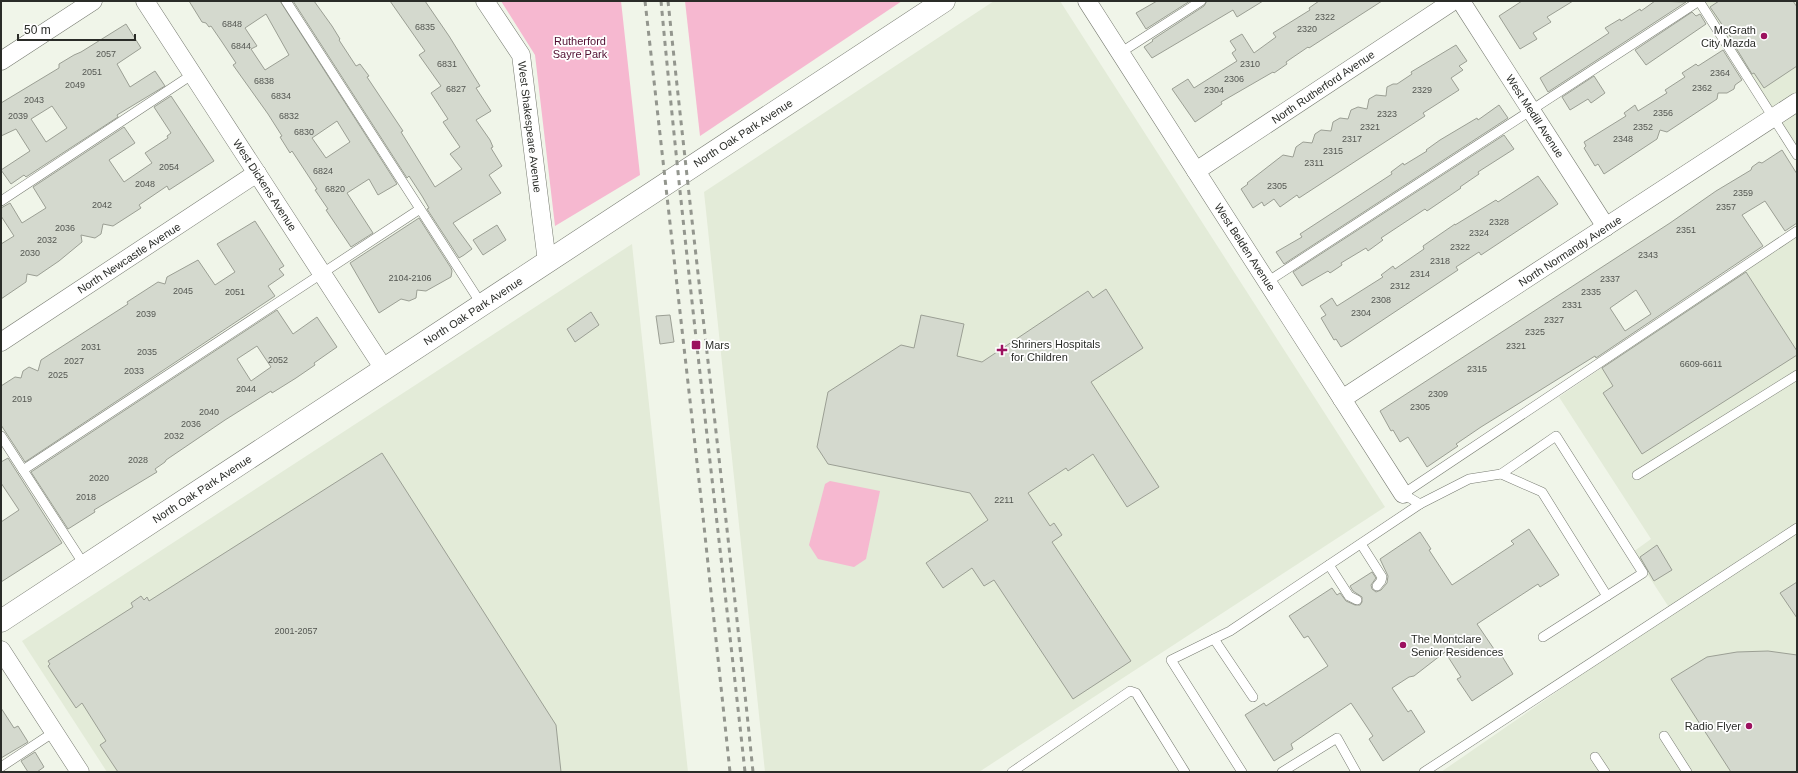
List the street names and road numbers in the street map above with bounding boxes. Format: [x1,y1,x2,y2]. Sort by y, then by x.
street label: North Rutherford Avenue [1269,48,1377,126]
street label: West Shakespeare Avenue [516,61,544,193]
street label: West Medill Avenue [1504,72,1566,160]
street label: North Oak Park Avenue [691,97,795,169]
street label: West Dickens Avenue [231,137,299,233]
street label: West Belden Avenue [1212,201,1278,293]
street label: North Normandy Avenue [1516,213,1624,289]
street label: North Newcastle Avenue [75,220,183,296]
street label: North Oak Park Avenue [421,275,525,347]
street label: North Oak Park Avenue [150,453,254,525]

